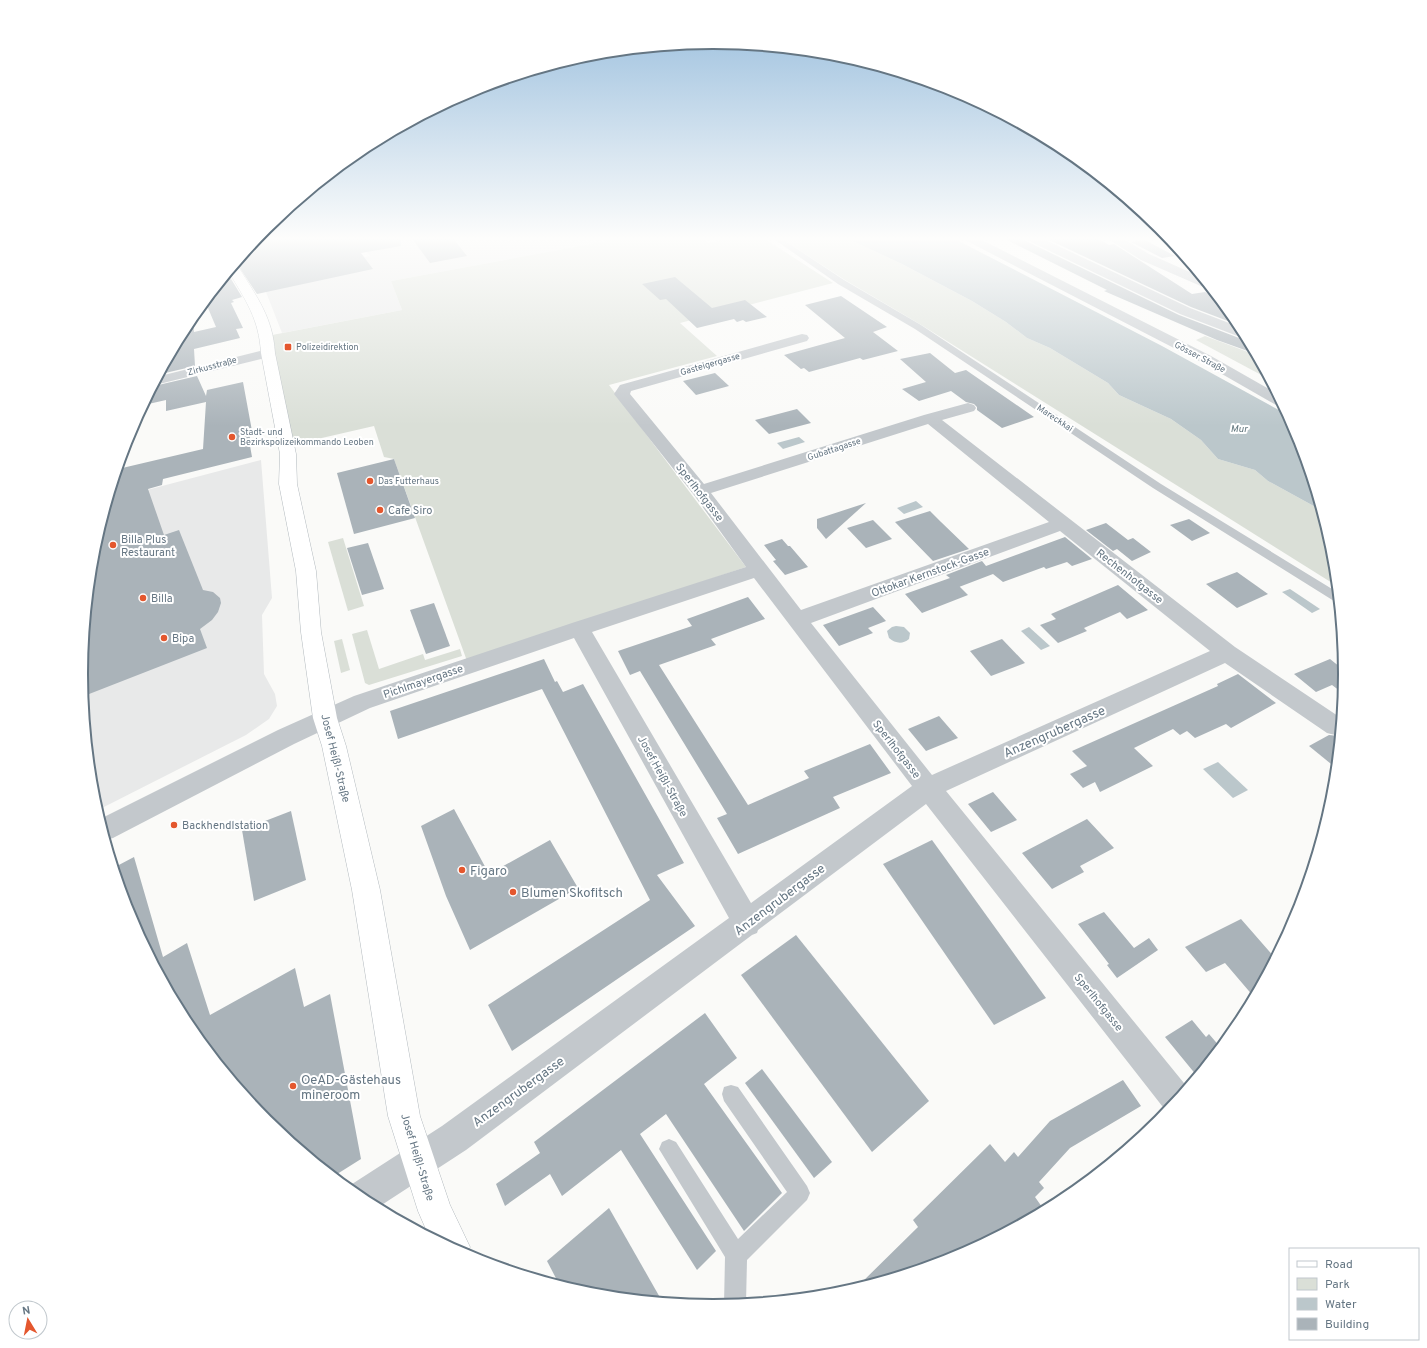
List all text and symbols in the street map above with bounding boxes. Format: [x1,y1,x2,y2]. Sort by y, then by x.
street label: Gösser Straße [1172,339,1227,376]
marker: Polizeidirektion [283,342,293,352]
place label: Polizeidirektion [296,342,359,353]
street label: Gasteigergasse [679,351,741,378]
street label: Zirkusstraße [186,355,238,378]
street label: Mareckkai [1035,402,1075,434]
water label: Mur [1230,423,1249,436]
place label: Stadt- und Bezirkspolizeikommando Leoben [240,427,374,448]
marker: Stadt- und Bezirkspolizeikommando Leoben [227,432,237,442]
street label: Gubattagasse [806,436,862,463]
street label: Sperlhofgasse [672,461,726,525]
marker: Das Futterhaus [365,476,375,486]
place label: Das Futterhaus [378,476,439,487]
place label: Cafe Siro [388,504,432,518]
marker: Cafe Siro [375,505,385,515]
place label: Billa Plus Restaurant [121,533,175,560]
marker: Billa Plus Restaurant [108,540,118,550]
street label: Ottokar Kernstock-Gasse [870,545,991,601]
street label: Rechenhofgasse [1093,546,1166,607]
place label: Billa [151,592,173,606]
marker: Billa [138,593,148,603]
place label: Bipa [172,632,194,646]
marker: Bipa [159,633,169,643]
street label: Pichlmayergasse [382,662,465,702]
street label: Anzengrubergasse [1002,703,1108,762]
street label: Josef Heißl-Straße [317,712,353,804]
street label: Sperlhofgasse [869,718,923,782]
street label: Josef Heißl-Straße [634,733,690,820]
place label: Backhendlstation [182,819,268,833]
marker: Backhendlstation [169,820,179,830]
street label: Anzengrubergasse [732,861,829,940]
place label: Figaro [470,864,507,880]
marker: Figaro [457,865,467,875]
place label: Blumen Skofitsch [521,886,623,902]
marker: Blumen Skofitsch [508,887,518,897]
street label: Sperlhofgasse [1071,971,1126,1034]
street label: Anzengrubergasse [470,1054,568,1131]
place label: OeAD-Gästehaus mineroom [301,1073,401,1104]
marker: OeAD-Gästehaus mineroom [288,1081,298,1091]
street label: Josef Heißl-Straße [397,1112,437,1203]
legend [1289,1248,1419,1340]
text: Road [1325,1257,1353,1273]
text: Park [1325,1277,1350,1293]
text: Water [1325,1297,1357,1313]
north arrow [8,1300,48,1340]
text: N [21,1304,32,1319]
text: Building [1325,1317,1369,1333]

